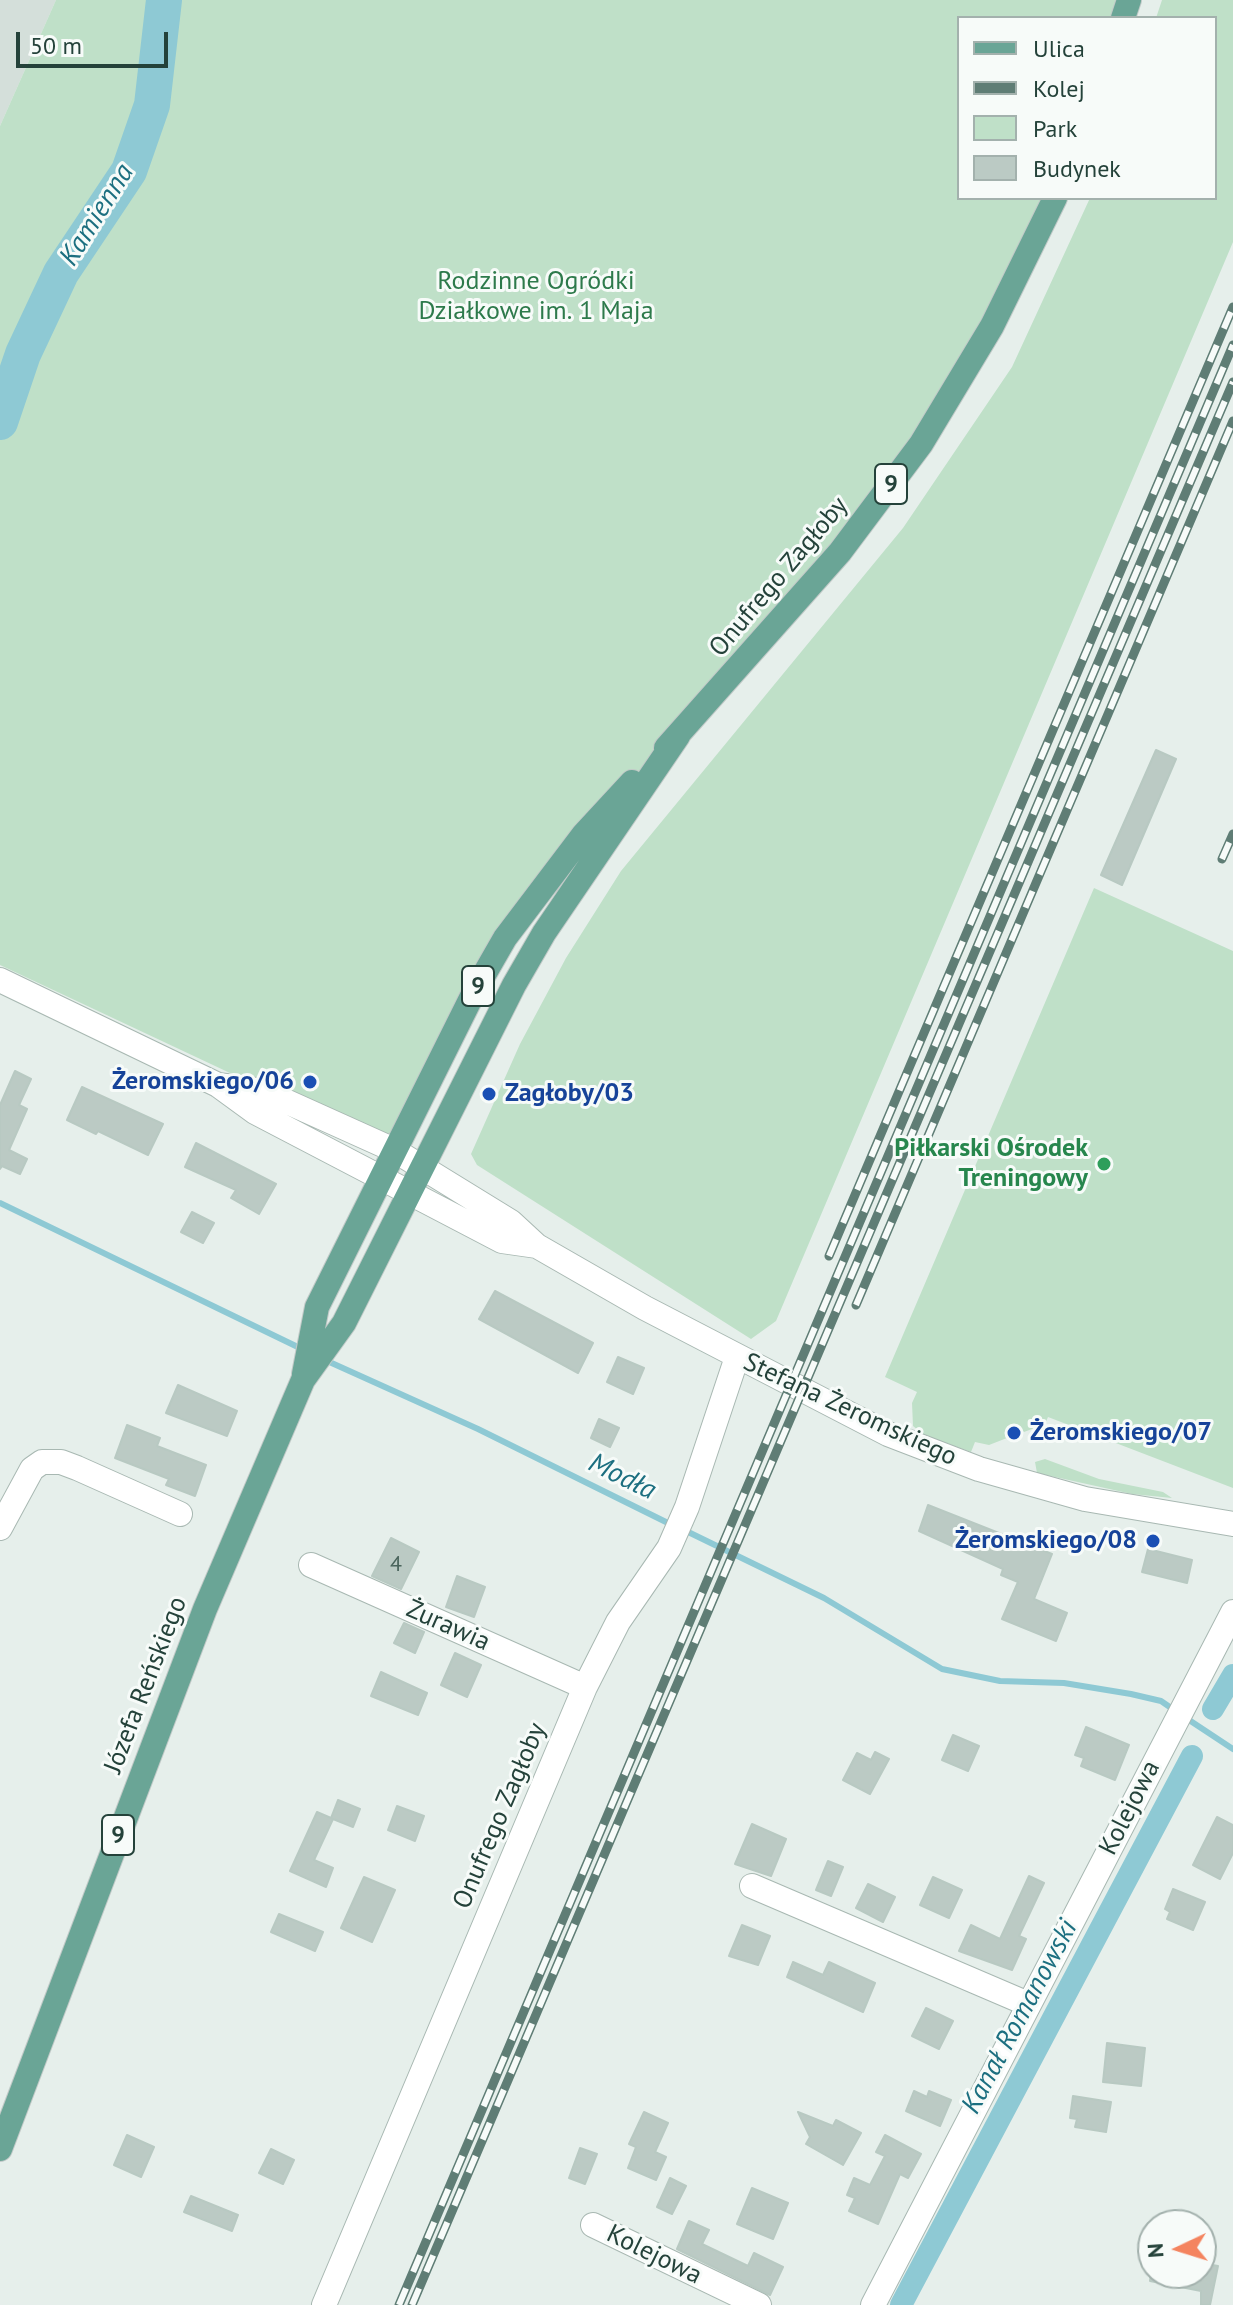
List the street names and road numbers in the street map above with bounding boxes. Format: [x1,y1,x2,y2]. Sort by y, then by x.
road number: 9 [875,464,907,504]
street label: Onufrego Zagłoby [703,491,855,663]
road number: 9 [462,966,494,1006]
street label: Stefana Żeromskiego [738,1347,962,1473]
street label: Józefa Reńskiego [98,1592,194,1778]
street label: Żurawia [401,1594,495,1658]
street label: Onufrego Zagłoby [447,1718,553,1914]
street label: Kolejowa [1093,1756,1167,1860]
road number: 9 [102,1815,134,1855]
street label: Kolejowa [601,2219,707,2291]

